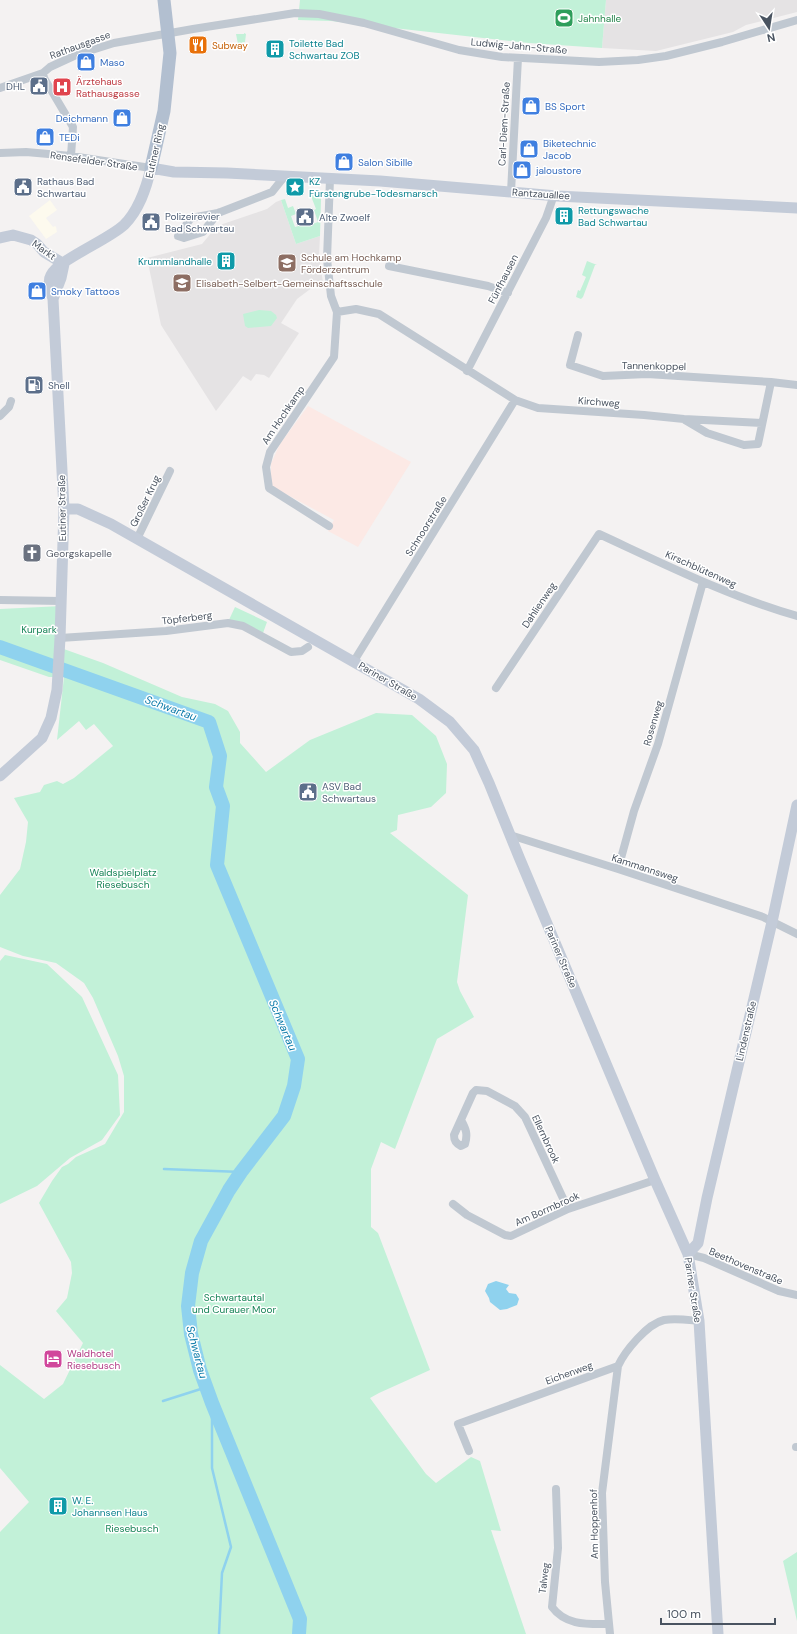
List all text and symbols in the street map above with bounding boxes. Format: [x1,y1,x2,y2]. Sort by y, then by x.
sports icon: Jahnhalle [553,7,575,29]
north arrow [749,8,789,48]
place label: Jahnhalle [578,12,622,25]
street label: Rathausgasse [48,28,112,62]
text: N [766,30,776,45]
restaurant icon: Subway [187,34,209,56]
street label: Ludwig-Jahn-Straße [470,35,568,57]
place label: Toilette Bad Schwartau ZOB [289,37,360,62]
building icon: Toilette Bad Schwartau ZOB [264,38,286,60]
place label: Subway [212,39,248,52]
shop icon: Maso [75,51,97,73]
place label: Maso [100,56,125,69]
public building icon: DHL [28,75,50,97]
place label: Ärztehaus Rathausgasse [76,75,140,100]
hospital icon: Ärztehaus Rathausgasse [51,76,73,98]
place label: DHL [6,80,25,93]
street label: Carl-Diem-Straße [495,81,513,166]
shop icon: BS Sport [520,95,542,117]
place label: BS Sport [545,100,585,113]
shop icon: Deichmann [111,107,133,129]
place label: Deichmann [56,112,108,125]
street label: Eutiner Ring [142,122,168,179]
shop icon: TEDi [34,126,56,148]
place label: TEDi [59,131,80,144]
place label: Biketechnic Jacob [543,137,597,162]
shop icon: Biketechnic Jacob [518,138,540,160]
street label: Rensefelder Straße [49,148,139,174]
shop icon: Salon Sibille [333,151,355,173]
place label: Salon Sibille [358,156,413,169]
shop icon: jaloustore [511,159,533,181]
place label: jaloustore [535,164,582,177]
place label: Rathaus Bad Schwartau [37,175,94,200]
place label: KZ Fürstengrube-Todesmarsch [309,175,438,200]
public building icon: Rathaus Bad Schwartau [12,176,34,198]
place icon: KZ Fürstengrube-Todesmarsch [284,176,306,198]
street label: Rantzauallee [512,185,571,203]
place label: Rettungswache Bad Schwartau [578,204,649,229]
building icon: Rettungswache Bad Schwartau [553,205,575,227]
public building icon: Alte Zwoelf [294,206,316,228]
place label: Polizeirevier Bad Schwartau [165,210,235,235]
public building icon: Polizeirevier Bad Schwartau [140,211,162,233]
place label: Alte Zwoelf [319,211,371,224]
street label: Markt [29,237,59,263]
building icon: Krummlandhalle [215,250,237,272]
place label: Schule am Hochkamp Förderzentrum [301,251,401,276]
school or university icon: Schule am Hochkamp Förderzentrum [276,252,298,274]
street label: Fünfhausen [485,252,521,306]
place label: Krummlandhalle [138,255,212,268]
school or university icon: Elisabeth-Selbert-Gemeinschaftsschule [171,272,193,294]
place label: Elisabeth-Selbert-Gemeinschaftsschule [196,277,383,290]
shop icon: Smoky Tattoos [26,280,48,302]
place label: Smoky Tattoos [51,285,120,298]
street label: Tannenkoppel [622,359,686,373]
fuel station icon: Shell [23,374,45,396]
place label: Shell [48,379,70,392]
street label: Am Hochkamp [259,383,307,447]
street label: Kirchweg [578,394,621,410]
street label: Großer Krug [127,472,163,529]
street label: Eutiner Straße [55,474,69,541]
street label: Schnoorstraße [402,493,450,559]
church icon: Georgskapelle [21,542,43,564]
place label: Georgskapelle [46,547,112,560]
street label: Kirschblütenweg [663,547,739,591]
street label: Dahlienweg [519,579,559,631]
street label: Töpferberg [161,608,213,628]
park label: Kurpark [21,623,57,636]
street label: Pariner Straße [356,659,420,703]
water label: Schwartau [143,692,199,724]
street label: Rosenweg [640,698,666,747]
place label: ASV Bad Schwartaus [322,780,376,805]
public building icon: ASV Bad Schwartaus [297,781,319,803]
street label: Kammannsweg [610,851,680,885]
park label: Waldspielplatz Riesebusch [89,866,157,891]
street label: Pariner Straße [542,924,580,990]
water label: Schwartau [266,997,300,1053]
street label: Lindenstraße [733,999,759,1062]
street label: Ellernbrook [529,1113,563,1165]
street label: Am Bormbrook [513,1189,581,1229]
street label: Beethovenstraße [707,1245,785,1288]
street label: Pariner Straße [681,1256,705,1324]
park label: Schwartautal und Curauer Moor [192,1291,276,1316]
water label: Schwartau [183,1324,211,1381]
place label: Waldhotel Riesebusch [67,1347,120,1372]
hotel icon: Waldhotel Riesebusch [42,1348,64,1370]
street label: Eichenweg [543,1358,595,1388]
street label: Am Hoppenhof [587,1488,601,1559]
place label: W. E. Johannsen Haus [72,1494,148,1519]
building icon: W. E. Johannsen Haus [47,1495,69,1517]
park label: Riesebusch [105,1522,159,1535]
street label: Talweg [536,1561,552,1594]
scale bar [661,1600,775,1626]
text: 100 m [667,1606,701,1622]

